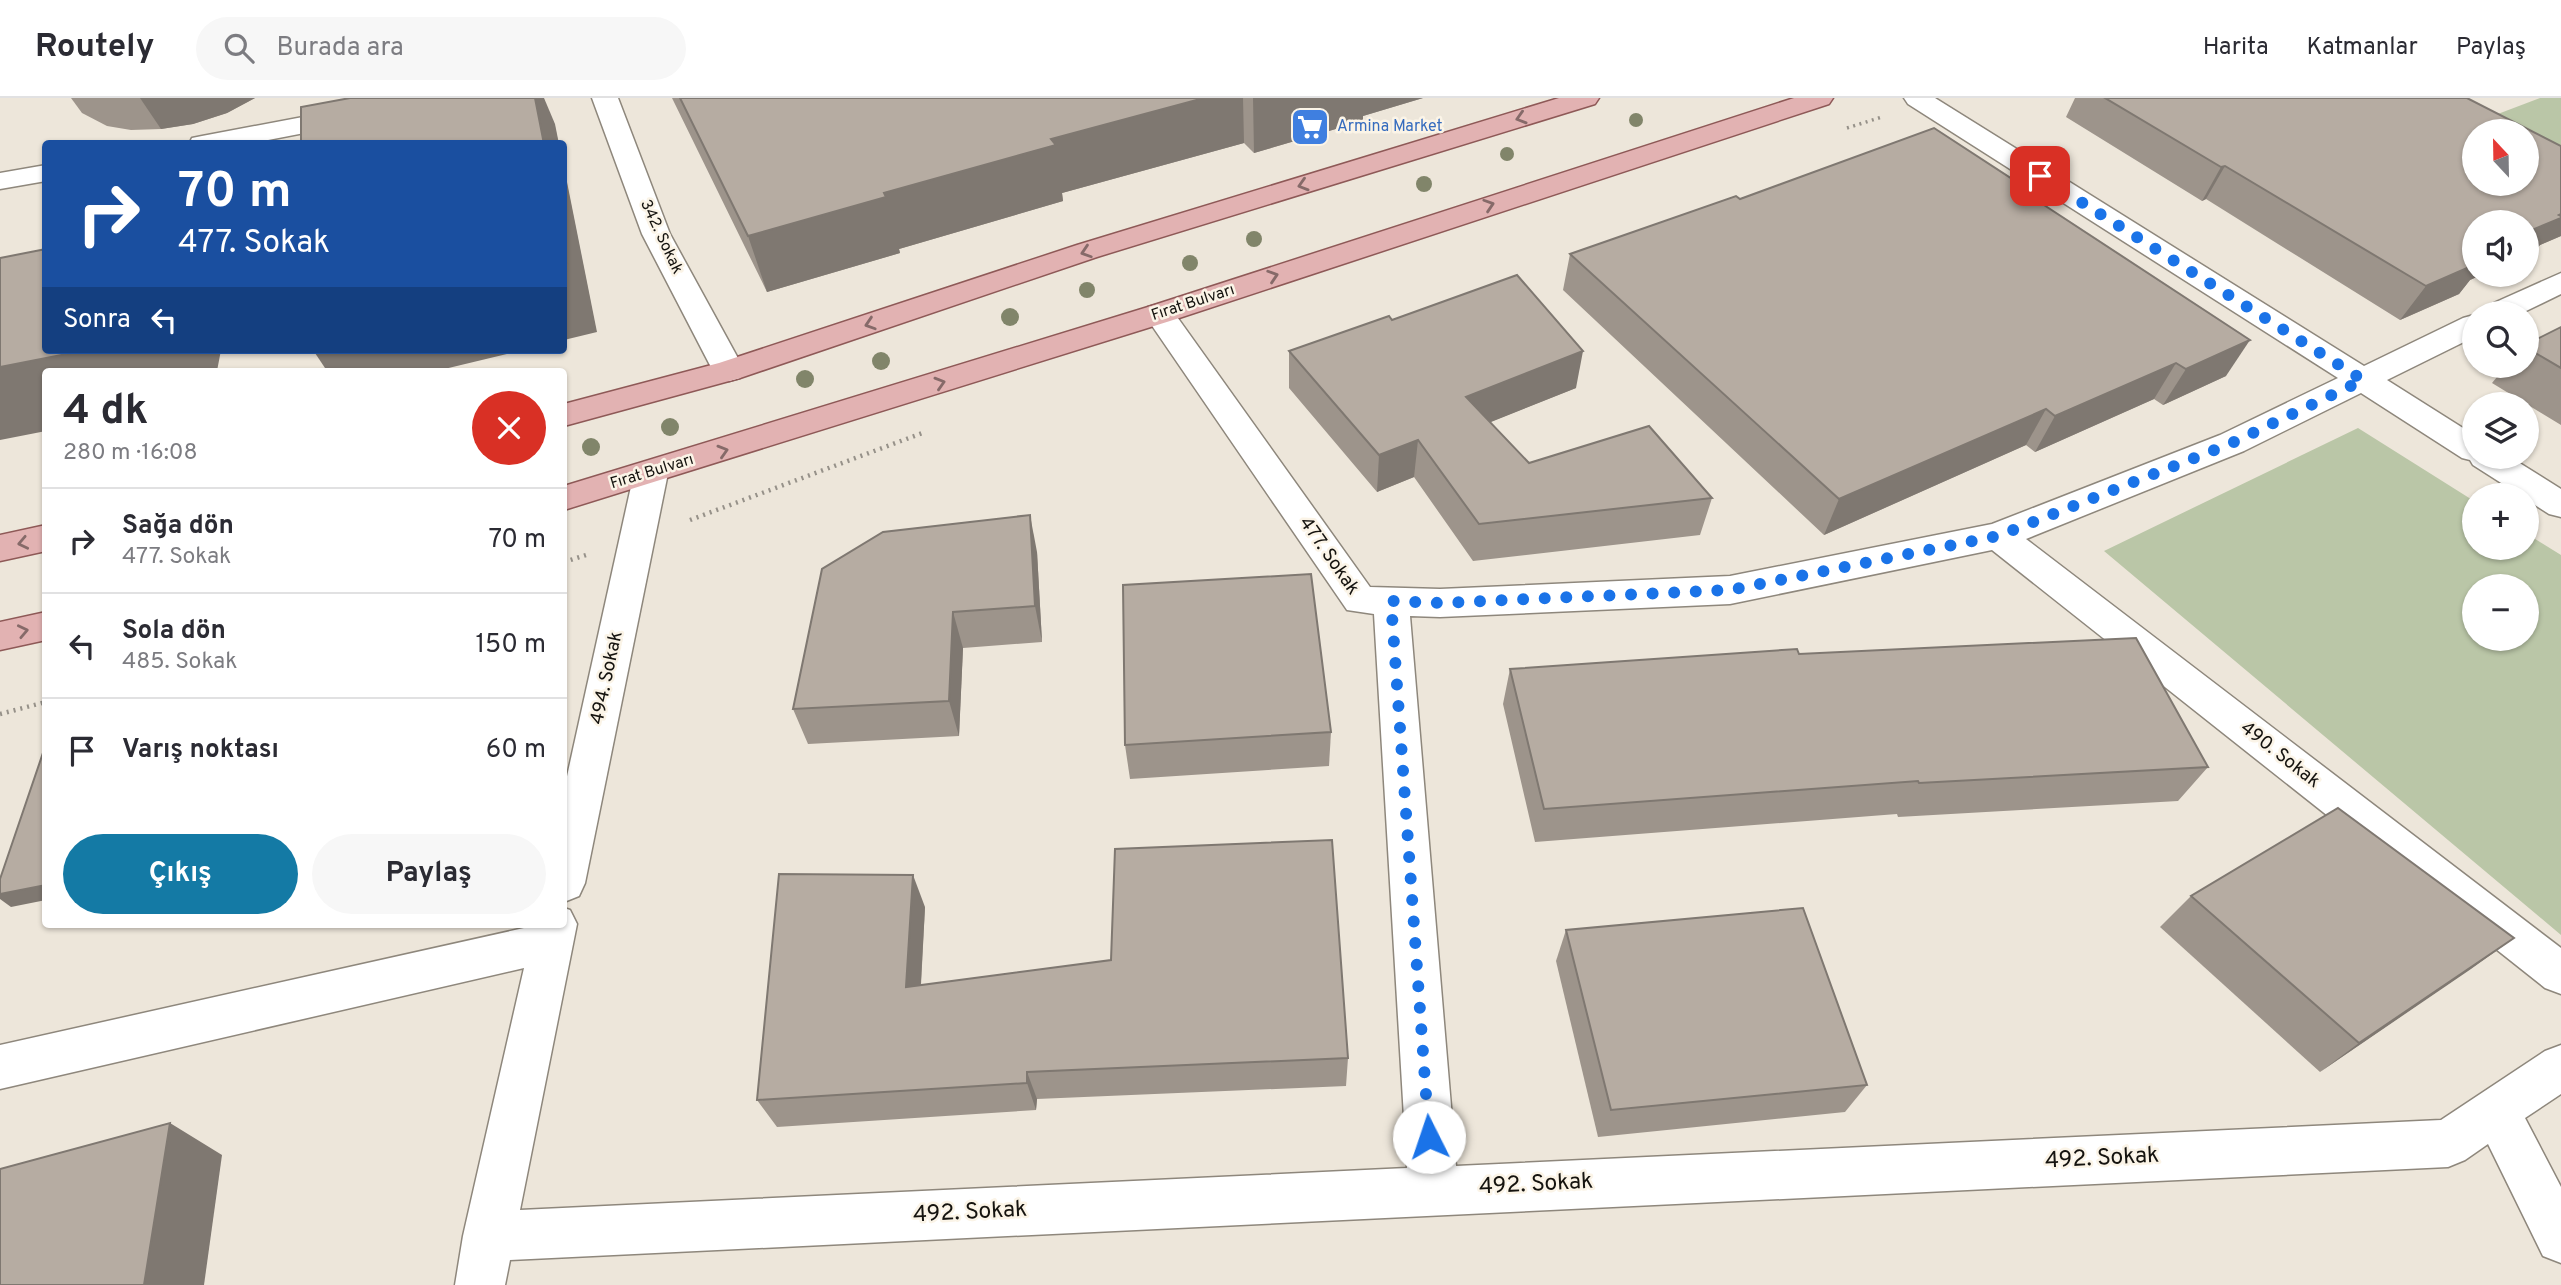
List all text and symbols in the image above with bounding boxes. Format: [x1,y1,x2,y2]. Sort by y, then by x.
search box [196,17,686,80]
text: Routely [35,27,154,69]
icon: search [220,29,258,67]
text: Burada ara [276,32,404,65]
text: Harita [2203,33,2269,63]
text: Katmanlar [2307,33,2418,63]
text: Paylaş [2456,33,2526,63]
supermarket icon: Armina Market [1289,106,1331,148]
one-way arrow [1515,110,1528,124]
place label: Armina Market [1337,117,1443,137]
north arrow [2462,119,2539,196]
map controls [2462,119,2539,651]
pin [2010,146,2070,206]
icon: arrive [2021,157,2059,195]
text: 70 m [178,163,292,225]
icon: right [63,168,154,259]
one-way arrow [1298,176,1310,191]
street label: 342. Sokak [635,197,687,277]
one-way arrow [1483,199,1495,213]
button: sound [2462,210,2539,287]
text: 477. Sokak [178,224,330,264]
one-way arrow [1080,243,1092,258]
one-way arrow [1267,270,1279,284]
street label: Fırat Bulvarı [1149,280,1237,326]
icon: left [145,301,183,339]
button: search [2462,301,2539,378]
text: Sonra [63,304,131,337]
one-way arrow [865,316,877,330]
one-way arrow [934,376,946,391]
text: 4 dk [63,386,148,439]
button: close [472,391,546,465]
button: layers [2462,392,2539,469]
text: 280 m · 16:08 [63,439,198,468]
one-way arrow [717,444,729,459]
street label: Fırat Bulvarı [608,450,696,494]
button: + [2462,483,2539,560]
text: Sağa dön [122,510,234,543]
street label: 477. Sokak [1293,512,1365,600]
icon: right [63,522,101,560]
text: 70 m [488,524,546,557]
one-way arrow [17,534,29,549]
text: 477. Sokak [122,543,231,572]
button: − [2462,574,2539,651]
text: Sola dön [122,615,226,648]
one-way arrow [17,624,29,639]
icon: left [63,627,101,665]
text: 150 m [475,629,546,662]
street label: 494. Sokak [585,629,629,727]
text: 485. Sokak [122,648,237,677]
street label: 490. Sokak [2235,716,2325,794]
icon: arrive [63,732,101,770]
text: Varış noktası [122,734,279,767]
text: 60 m [486,734,546,767]
button: Çıkış [63,834,298,914]
button: Paylaş [312,834,546,914]
position arrow [1392,1100,1466,1174]
street label: 492. Sokak [2044,1142,2160,1176]
street label: 492. Sokak [1478,1168,1594,1202]
street label: 492. Sokak [912,1196,1028,1230]

